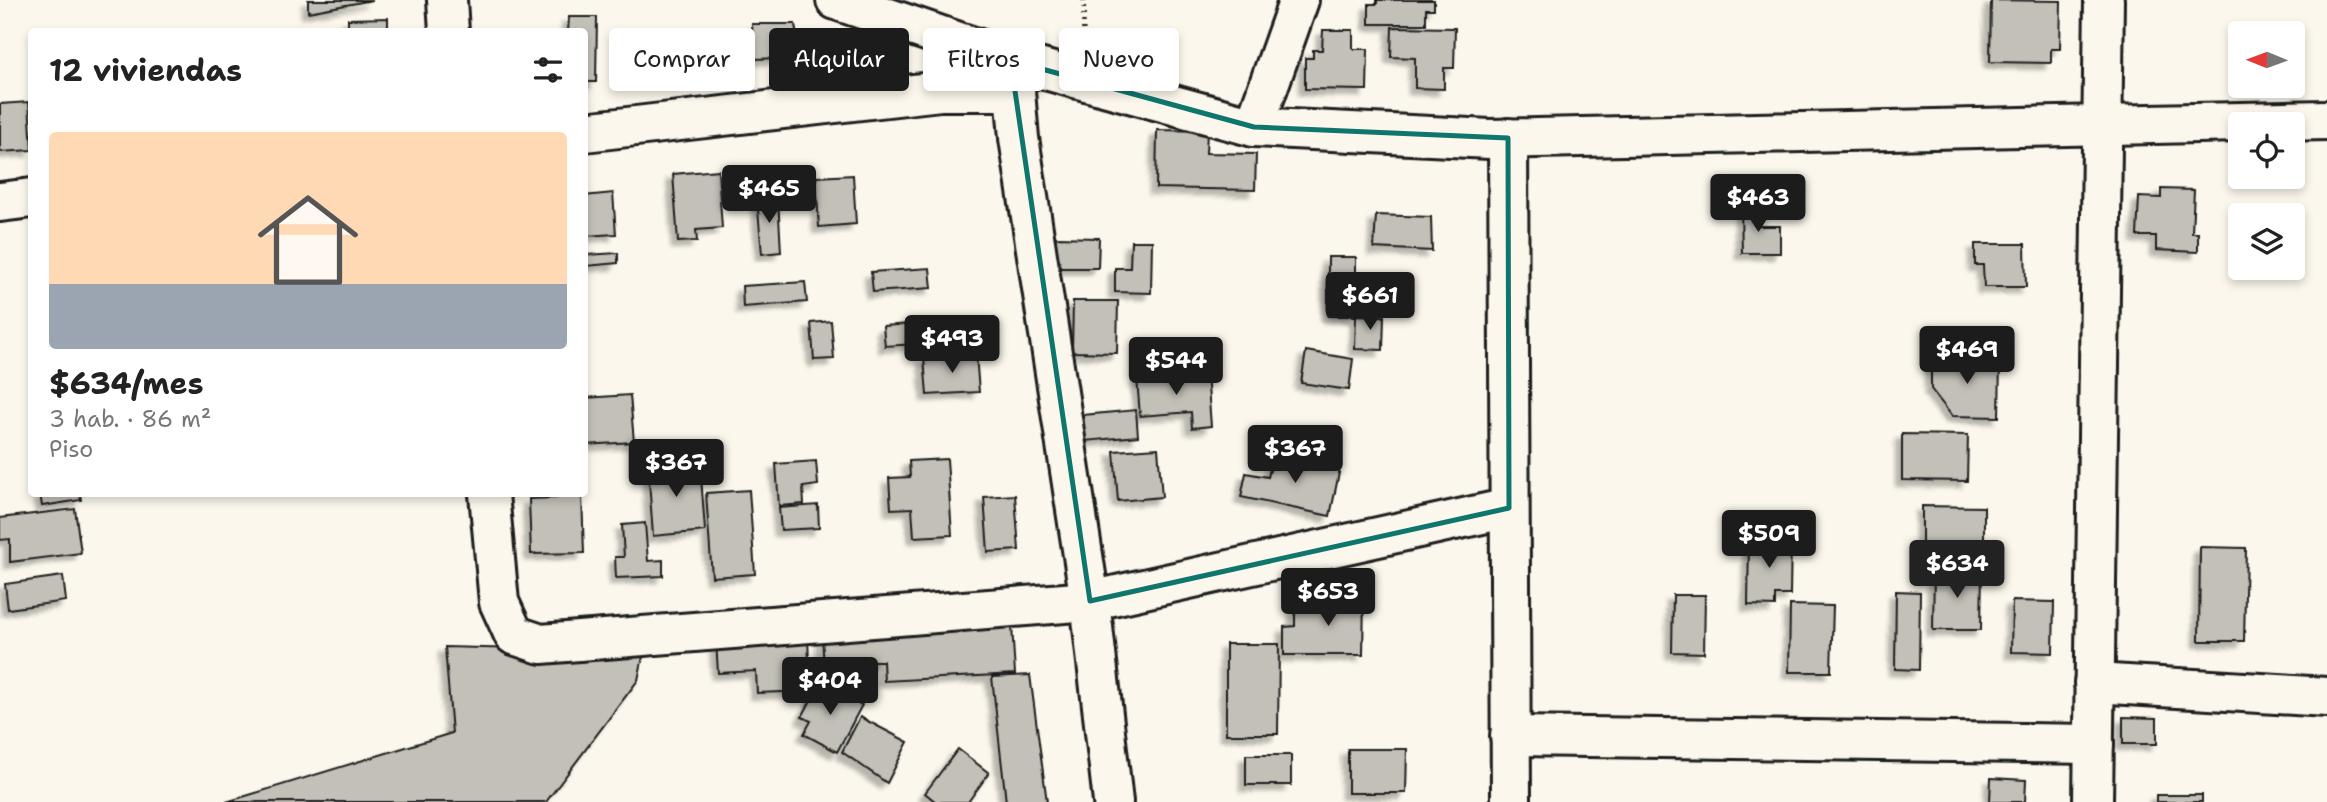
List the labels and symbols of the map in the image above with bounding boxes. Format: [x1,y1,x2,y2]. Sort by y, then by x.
north arrow [2228,21,2305,98]
pin: $465 [728,166,810,225]
pin: $463 [1717,174,1799,234]
pin: $661 [1329,272,1411,332]
pin: $493 [911,316,993,375]
pin: $469 [1926,326,2008,386]
pin: $544 [1135,338,1217,397]
pin: $367 [1254,426,1336,485]
pin: $367 [635,440,717,499]
pin: $509 [1728,510,1810,570]
pin: $634 [1916,540,1998,600]
pin: $653 [1287,568,1369,628]
pin: $404 [789,658,871,717]

